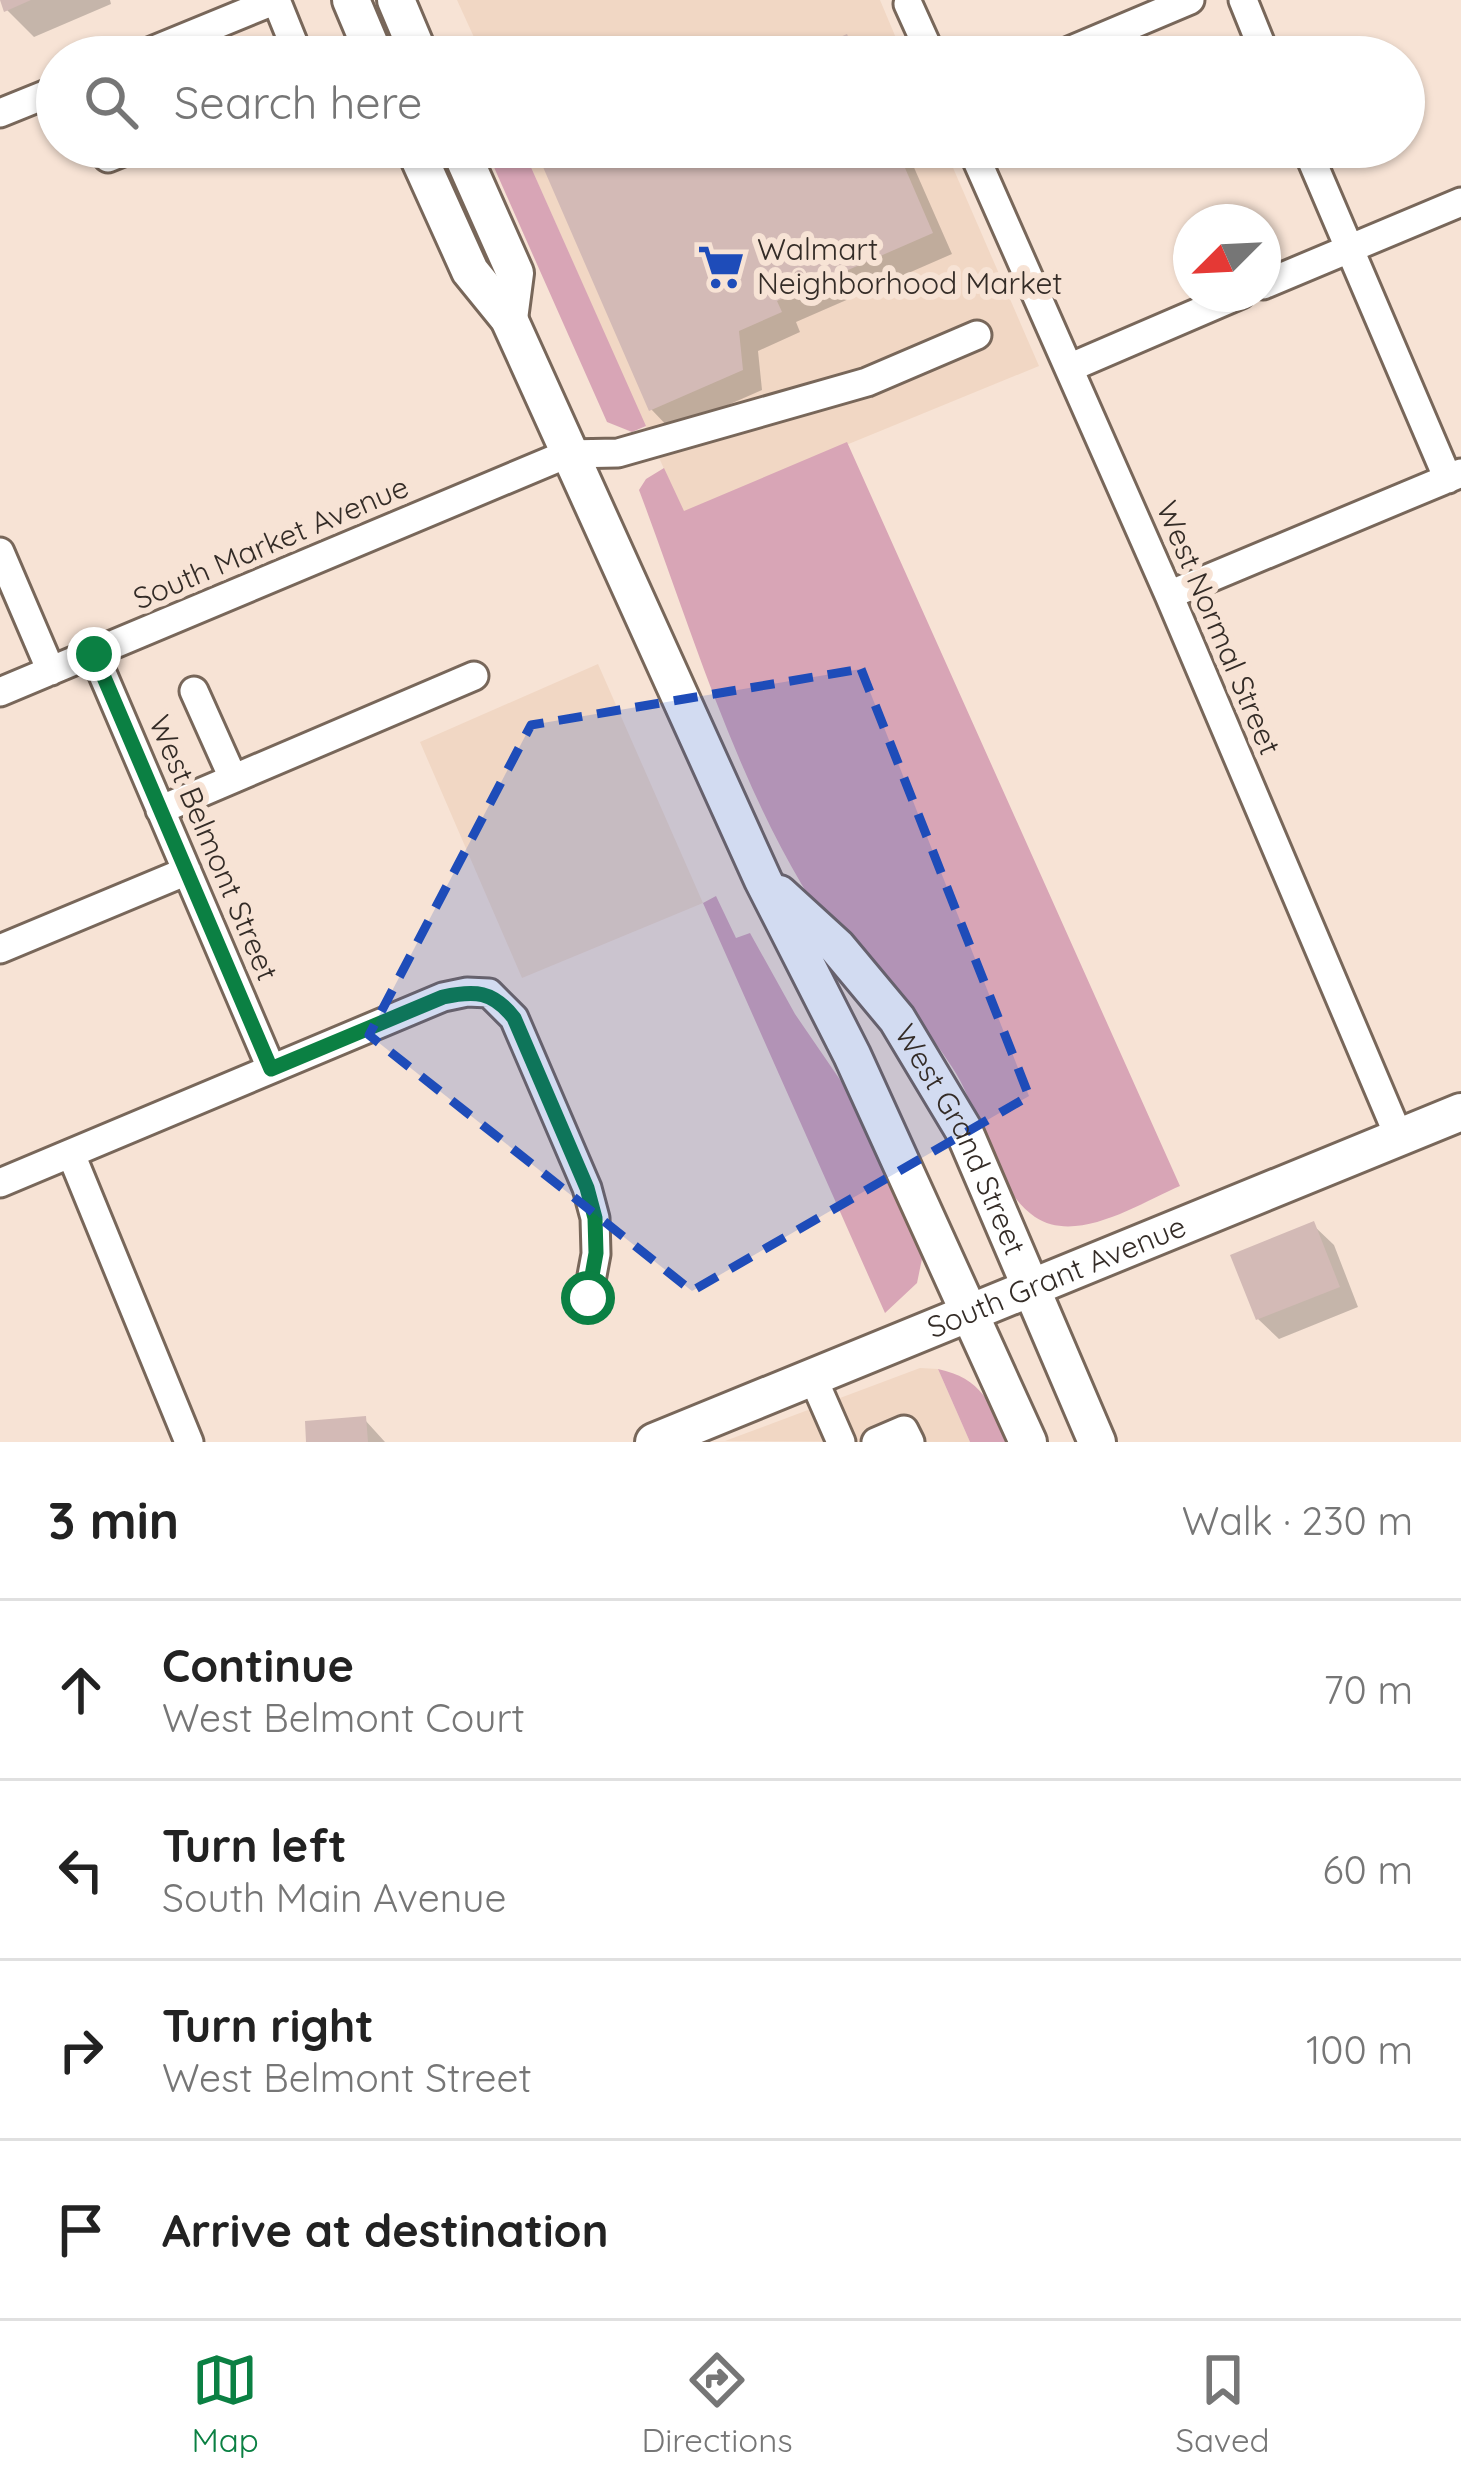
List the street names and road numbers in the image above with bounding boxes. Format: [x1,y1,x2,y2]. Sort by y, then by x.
street label: South Market Avenue [127,467,414,617]
street label: West Normal Street [1148,495,1290,760]
street label: West Belmont Street [141,709,287,986]
street label: West Grand Street [887,1017,1035,1261]
street label: South Grant Avenue [921,1207,1191,1346]

